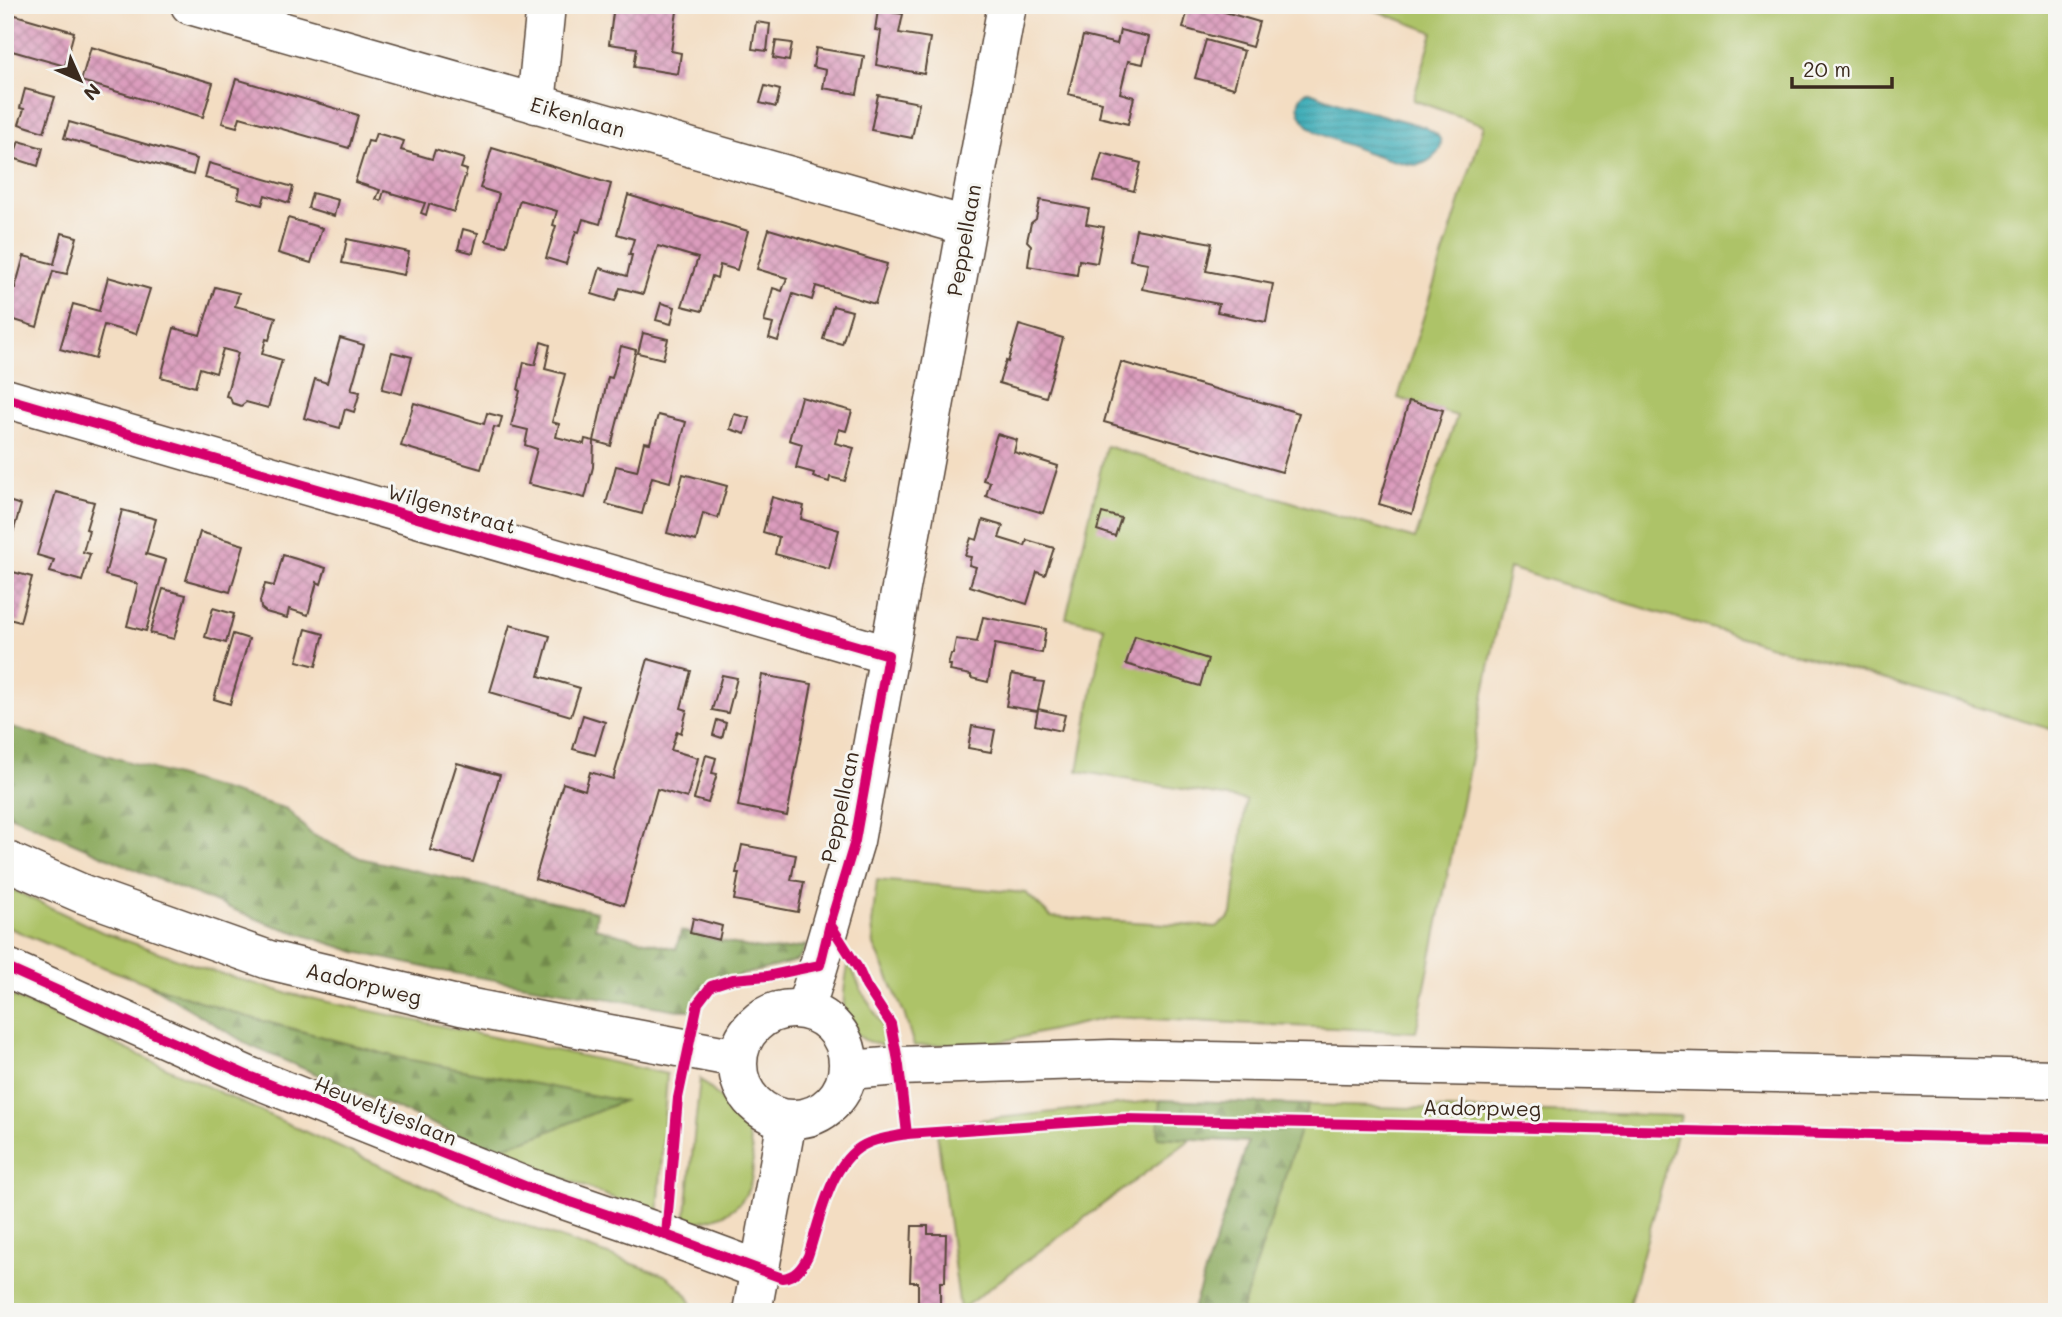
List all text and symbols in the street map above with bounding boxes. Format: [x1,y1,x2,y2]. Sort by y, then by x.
north arrow [46,46,116,116]
scale bar [1792,46,1892,90]
text: 20 m [1803,55,1851,82]
text: N [78,78,106,106]
street label: Eikenlaan [527,90,629,142]
street label: Peppellaan [940,182,986,298]
street label: Wilgenstraat [385,477,519,539]
street label: Peppellaan [814,749,864,865]
street label: Aadorpweg [303,956,425,1010]
street label: Heuveltjeslaan [311,1069,461,1151]
street label: Aadorpweg [1423,1092,1541,1122]

